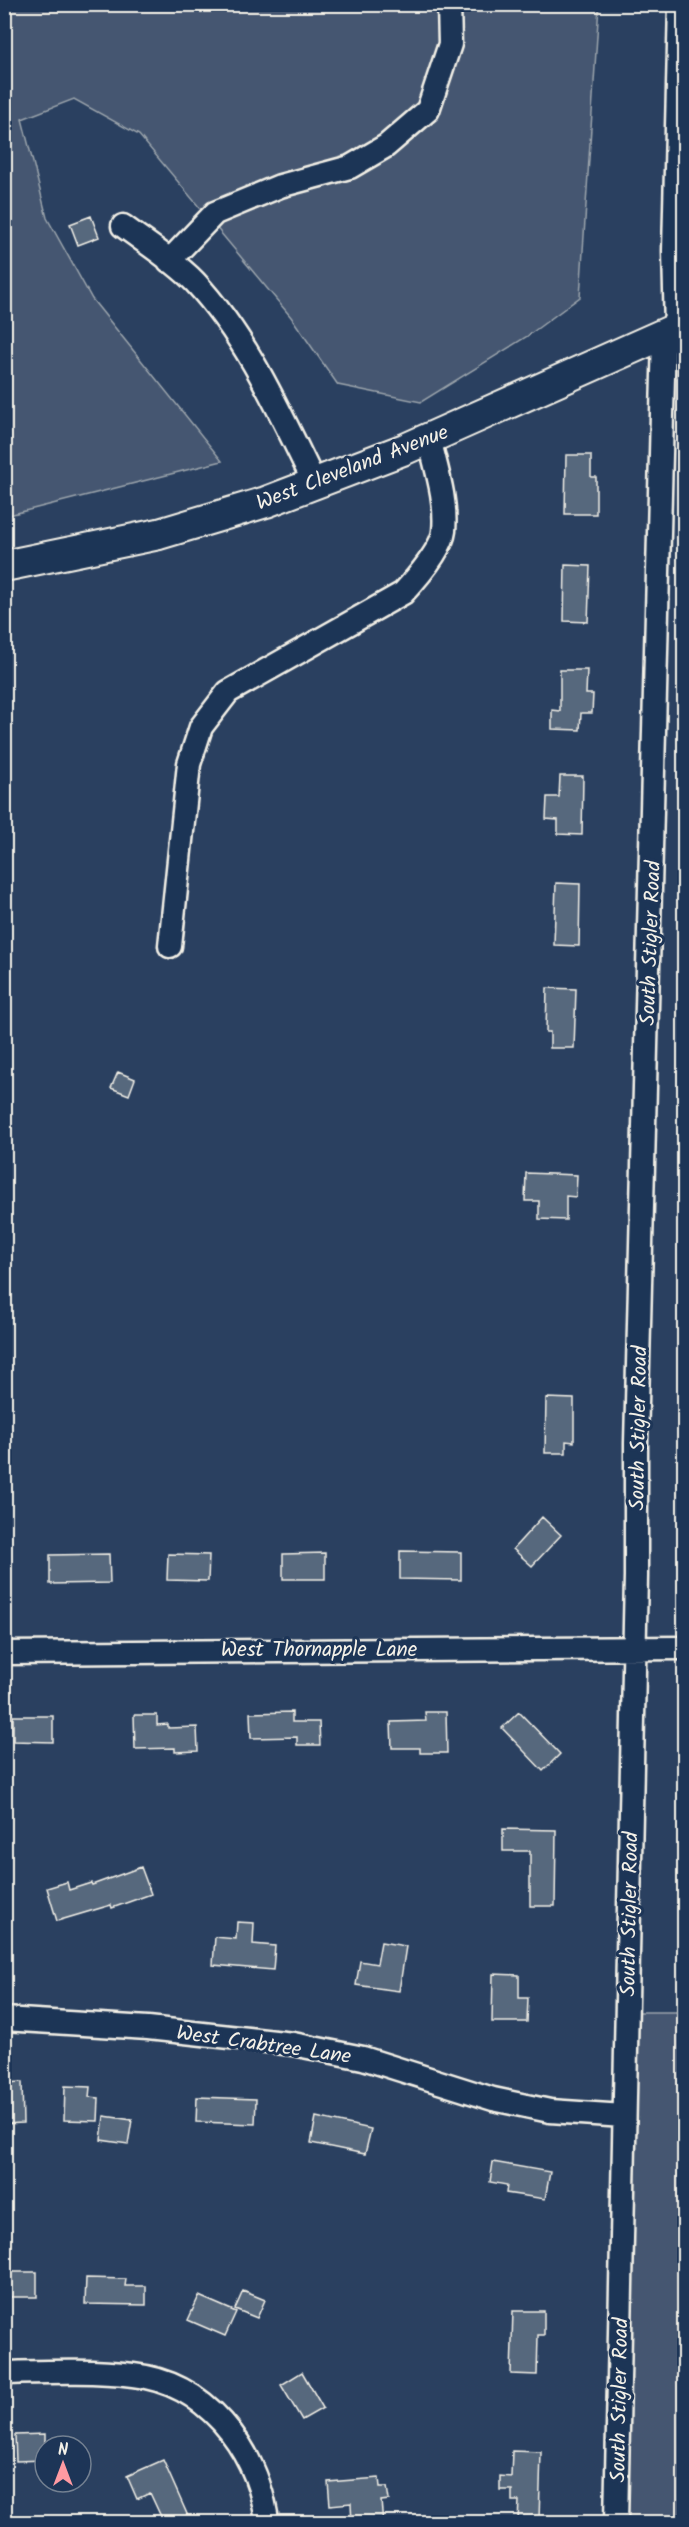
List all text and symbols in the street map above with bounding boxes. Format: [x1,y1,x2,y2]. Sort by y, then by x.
street label: West Cleveland Avenue [252,416,454,520]
street label: South Stigler Road [632,860,671,1026]
street label: South Stigler Road [622,1345,657,1511]
street label: West Thornapple Lane [221,1634,418,1667]
street label: South Stigler Road [613,1831,648,1997]
street label: West Crabtree Lane [174,2017,354,2074]
street label: South Stigler Road [603,2317,638,2483]
north arrow [33,2434,93,2494]
text: N [58,2438,68,2463]

